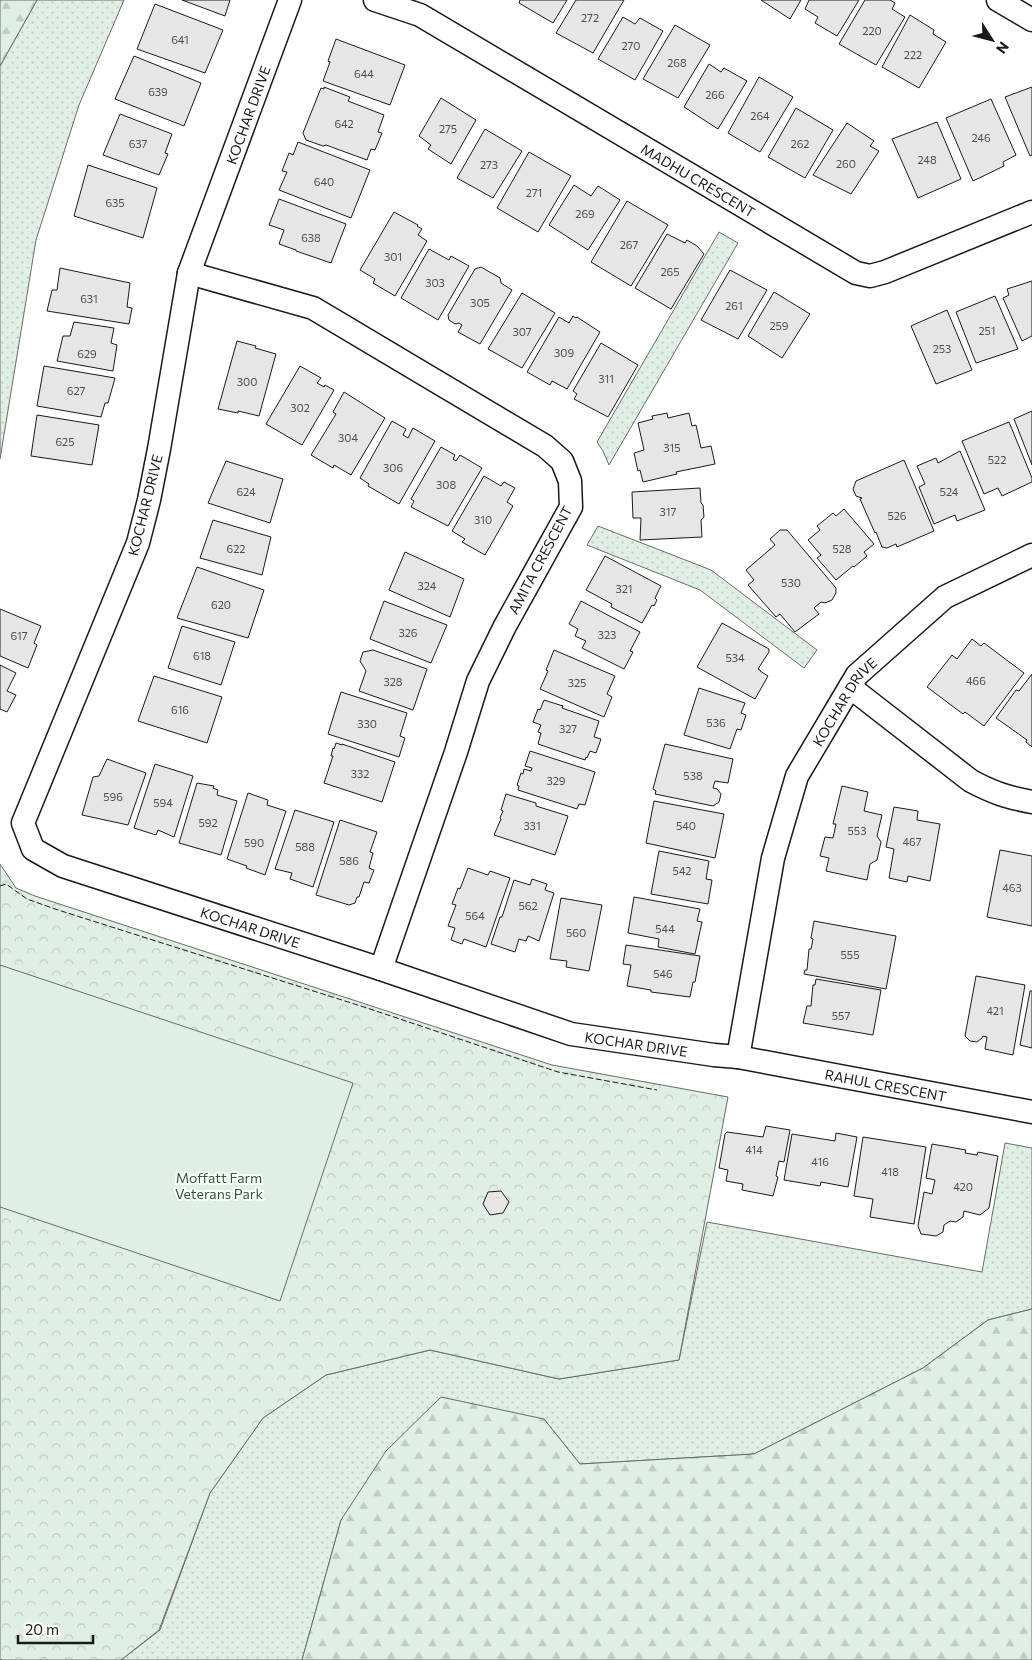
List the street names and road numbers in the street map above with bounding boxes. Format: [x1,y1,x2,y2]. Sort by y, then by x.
street label: KOCHAR DRIVE [222,63,274,167]
street label: MADHU CRESCENT [638,139,759,220]
street label: KOCHAR DRIVE [124,453,166,557]
street label: AMITA CRESCENT [504,503,576,617]
street label: KOCHAR DRIVE [808,653,880,749]
street label: KOCHAR DRIVE [198,903,302,951]
street label: KOCHAR DRIVE [584,1028,689,1060]
street label: RAHUL CRESCENT [823,1065,948,1104]

